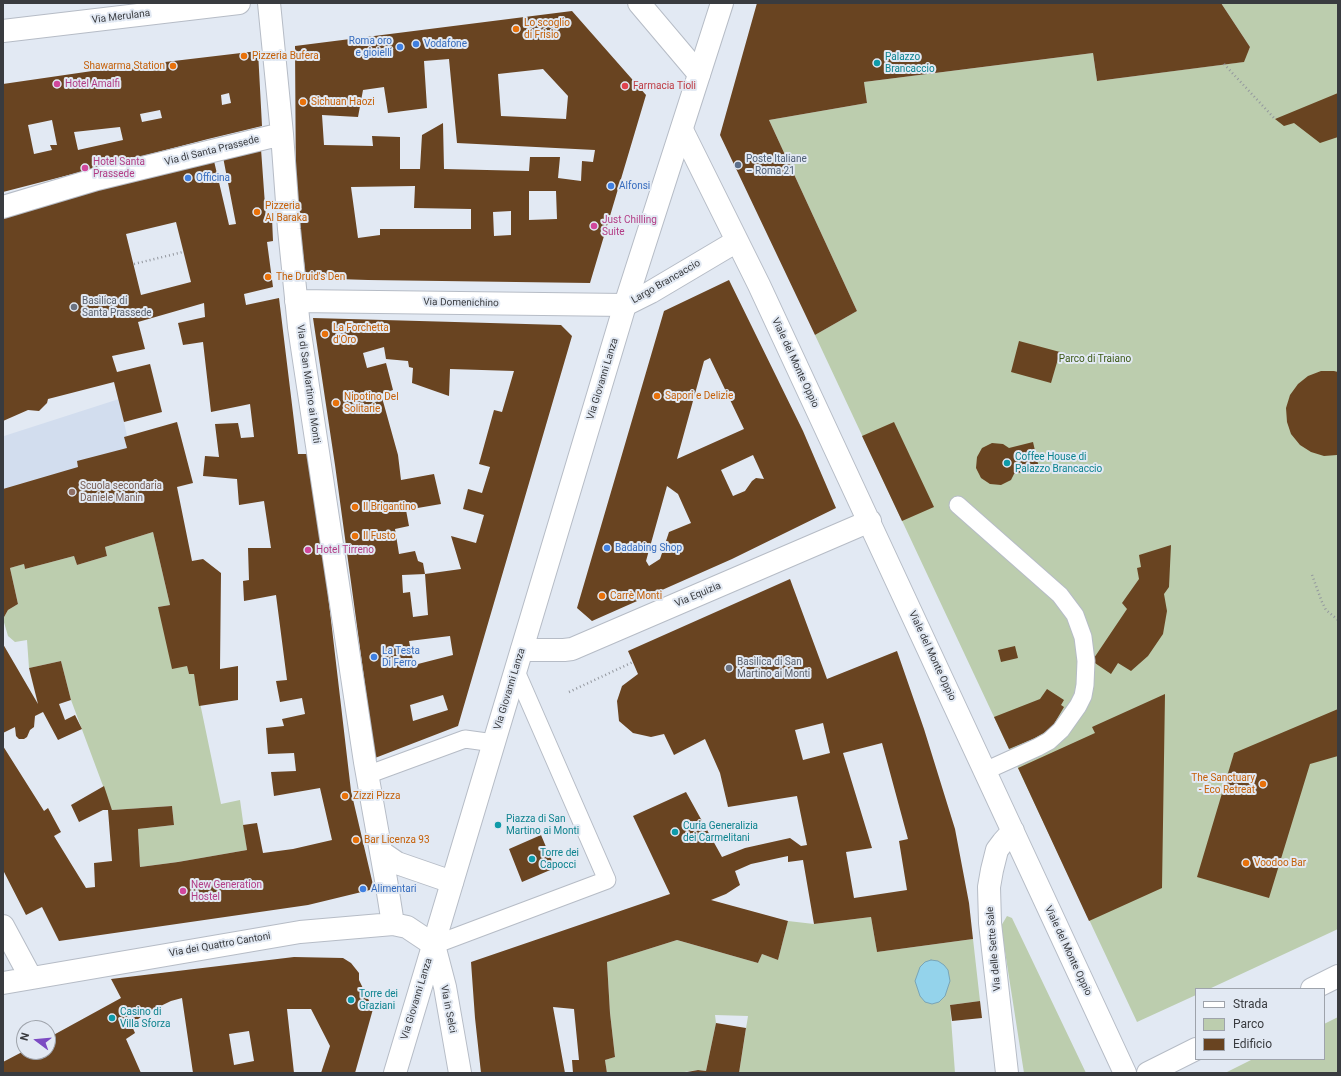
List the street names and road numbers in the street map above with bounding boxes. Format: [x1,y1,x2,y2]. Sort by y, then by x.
street label: Via Merulana [91,7,151,27]
street label: Via di Santa Prassede [164,133,260,169]
street label: Largo Brancaccio [629,257,703,307]
street label: Via Domenichino [423,296,499,310]
street label: Viale del Monte Oppio [769,316,821,410]
street label: Via di San Martino ai Monti [294,324,322,444]
street label: Via Giovanni Lanza [585,337,621,421]
street label: Via Equizia [673,580,723,610]
street label: Viale del Monte Oppio [906,609,958,703]
street label: Via Giovanni Lanza [492,647,528,731]
street label: Viale del Monte Oppio [1042,904,1094,998]
street label: Via delle Sette Sale [984,906,1004,992]
street label: Via dei Quattro Cantoni [168,930,272,960]
street label: Via Giovanni Lanza [399,957,435,1041]
street label: Via in Selci [437,984,459,1034]

